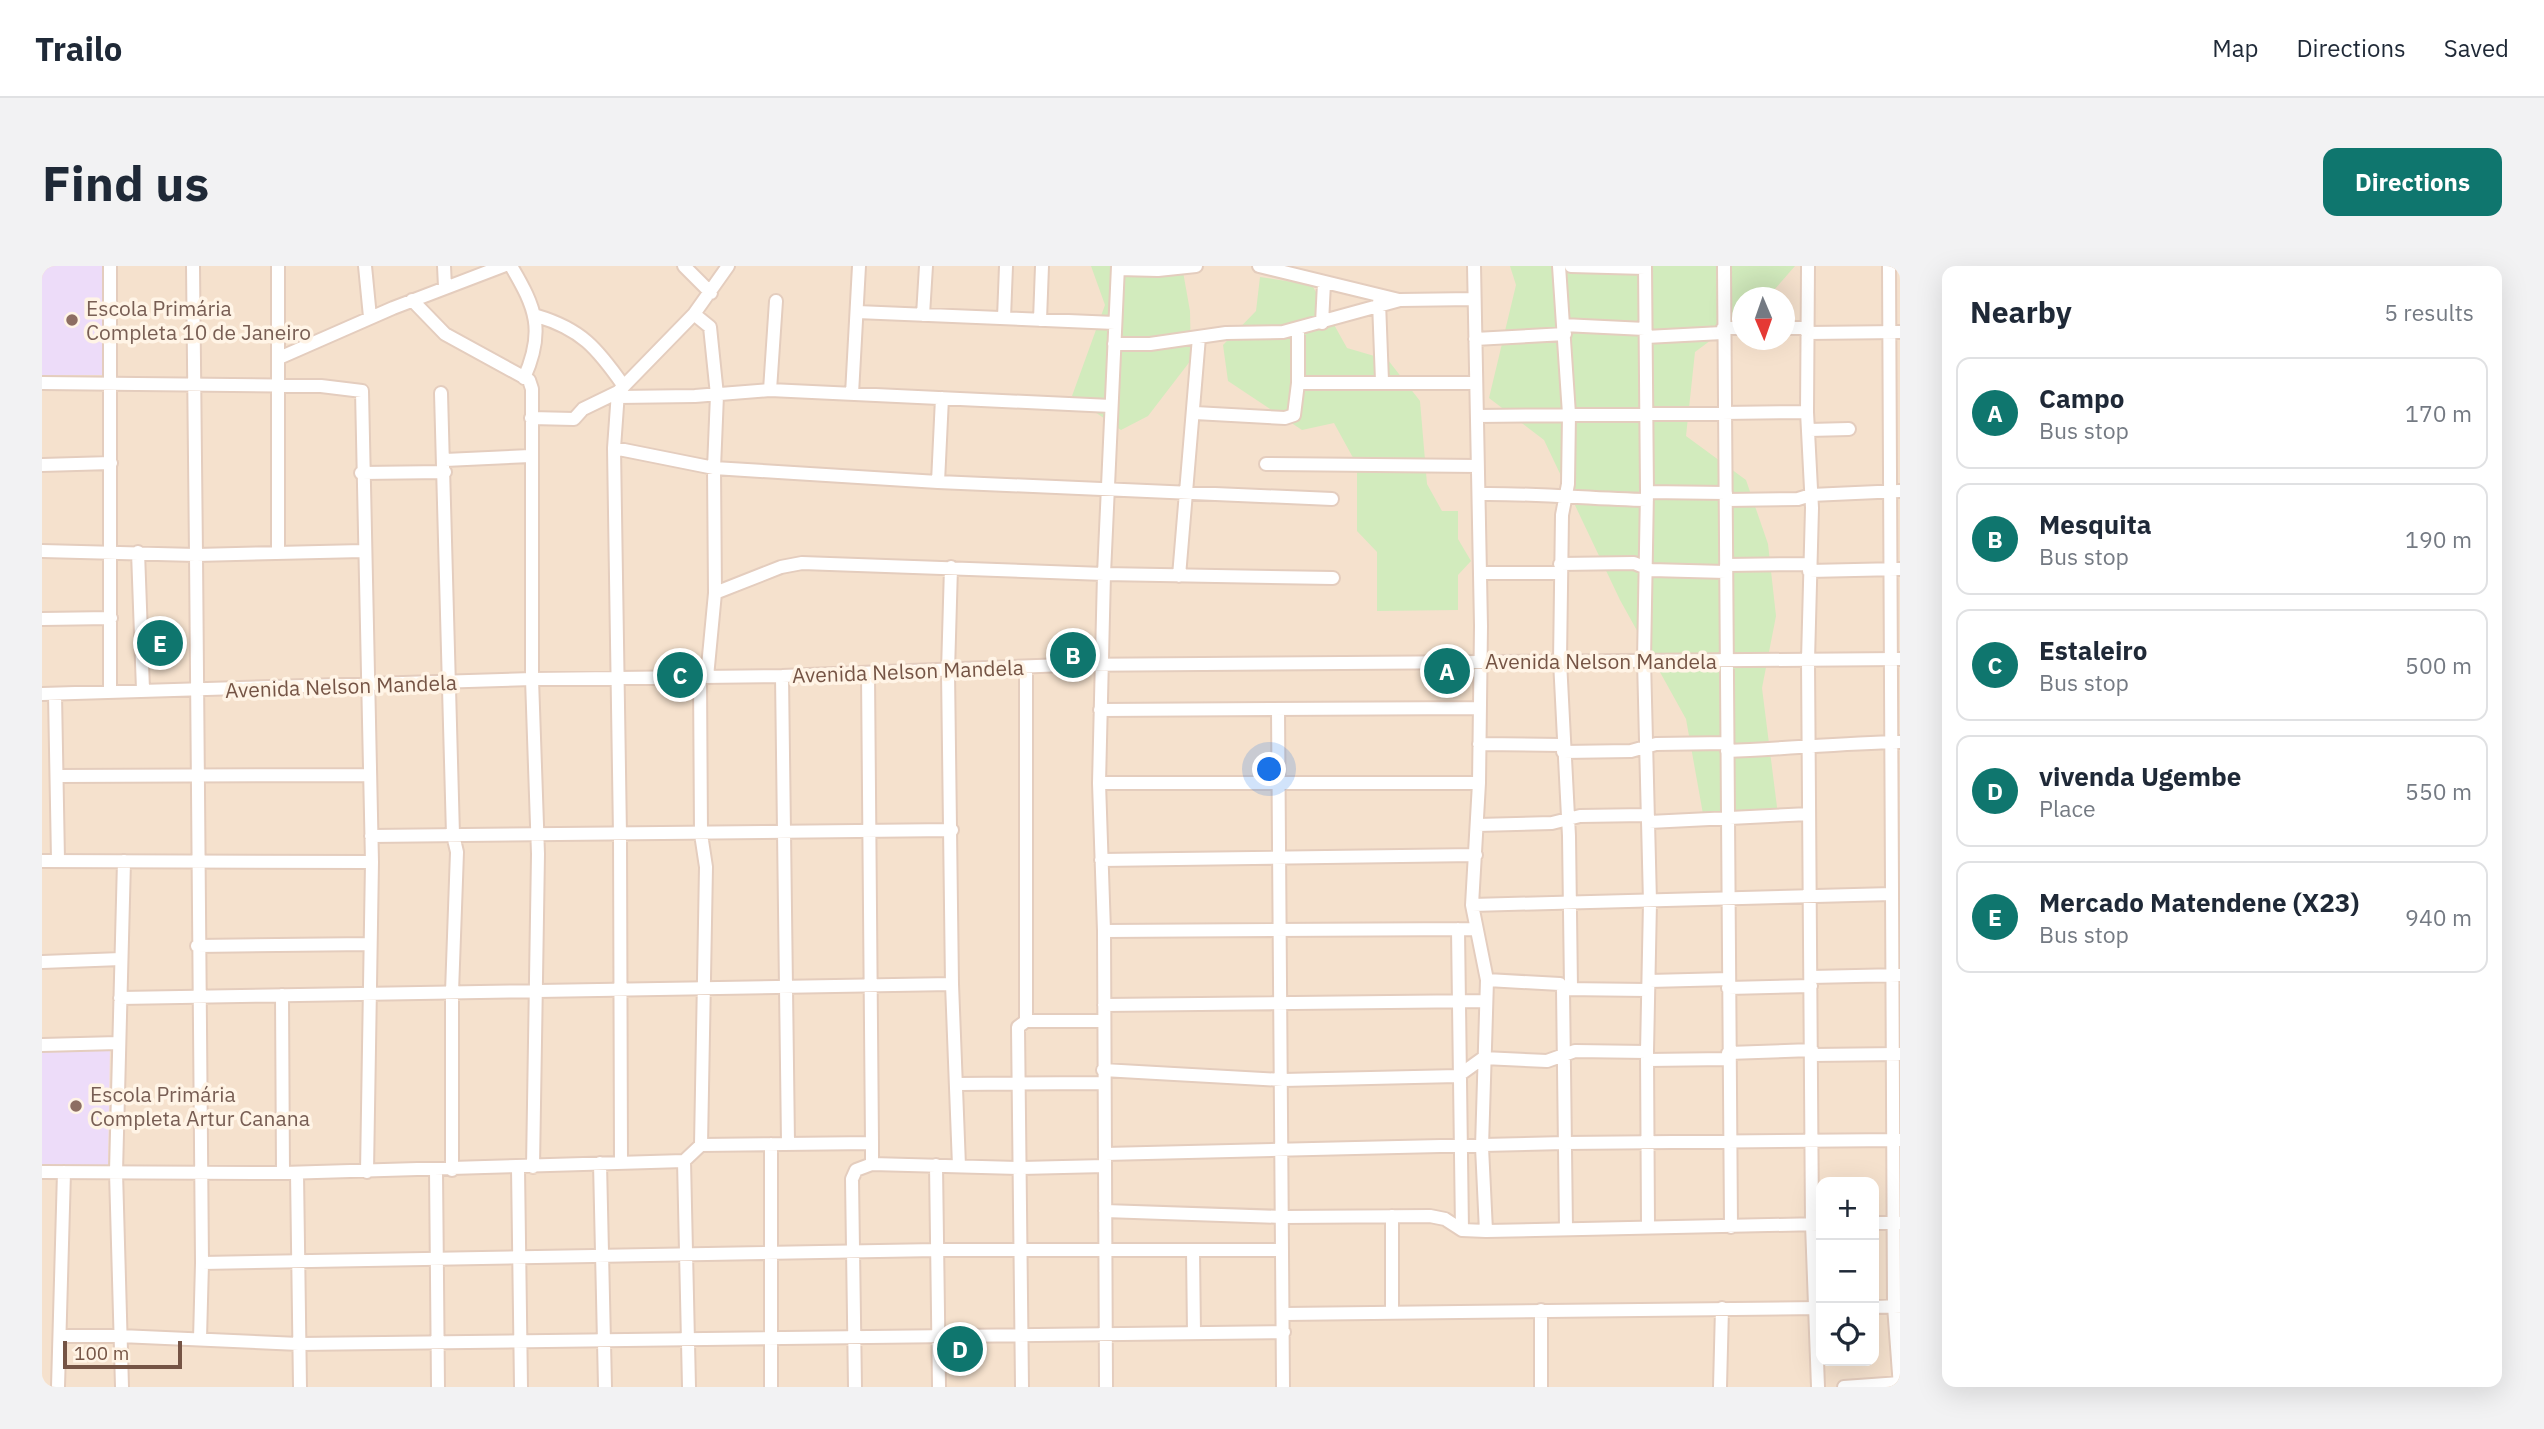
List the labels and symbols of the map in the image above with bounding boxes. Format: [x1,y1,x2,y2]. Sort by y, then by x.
north arrow [1732,287,1795,350]
place label: Escola Primária Completa 10 de Janeiro [86,294,311,346]
marker: Escola Primária Completa 10 de Janeiro [64,312,80,328]
pin: E [137,617,183,669]
pin: B [1050,629,1096,681]
pin: A [1424,645,1470,697]
street label: Avenida Nelson Mandela [1485,647,1717,675]
pin: C [657,649,703,701]
street label: Avenida Nelson Mandela [792,653,1024,689]
street label: Avenida Nelson Mandela [225,668,457,704]
your location [1252,752,1286,786]
place label: Escola Primária Completa Artur Canana [90,1080,310,1132]
marker: Escola Primária Completa Artur Canana [68,1098,84,1114]
pin: D [937,1323,983,1375]
scale bar [63,1338,182,1370]

